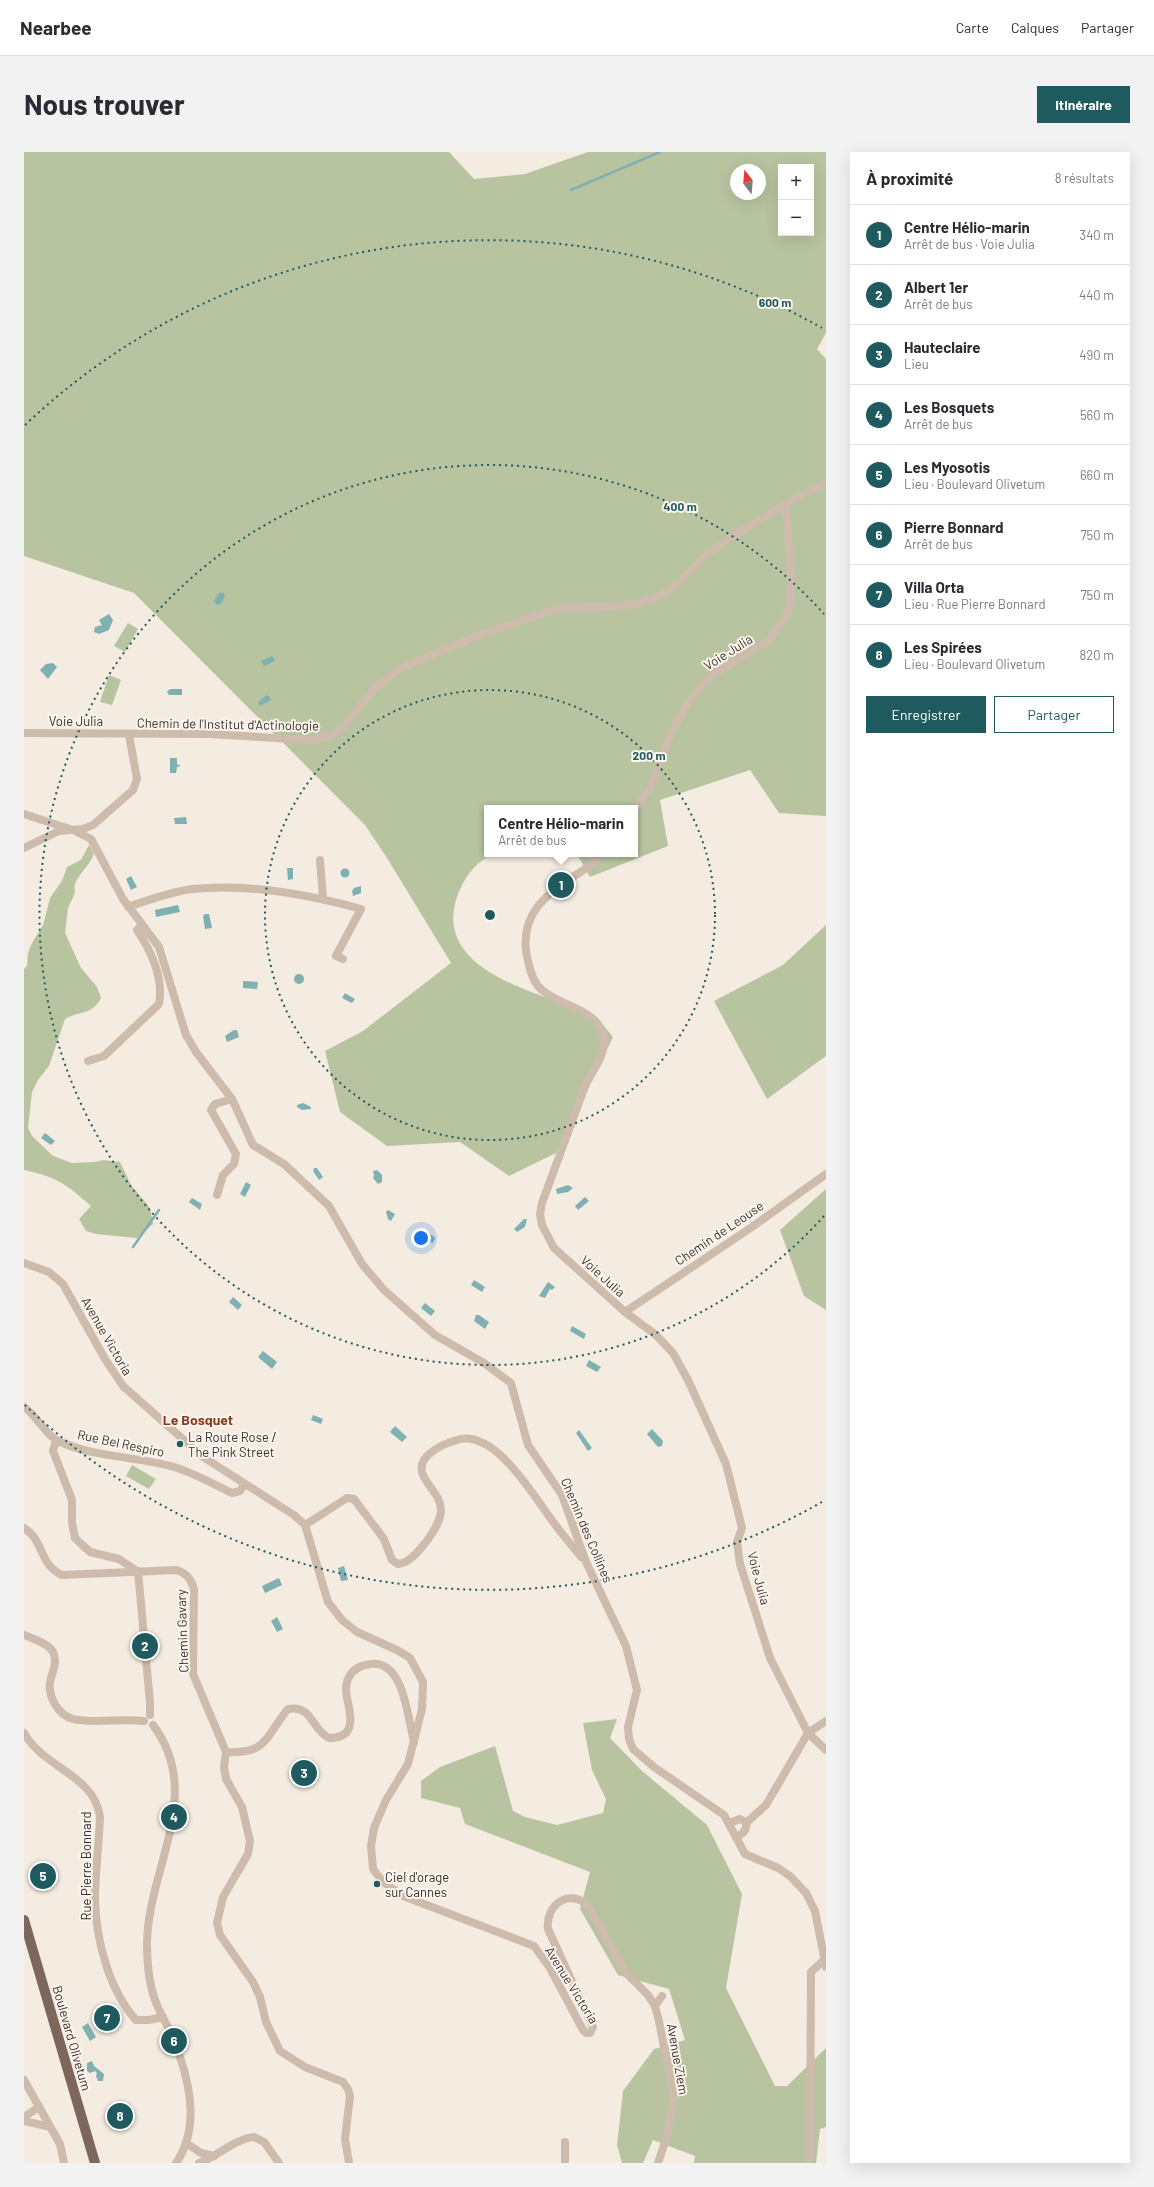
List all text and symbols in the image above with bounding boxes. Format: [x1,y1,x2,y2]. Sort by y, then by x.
text: Nearbee [20,16,92,39]
text: Carte [956,19,989,36]
text: Calques [1011,19,1059,36]
text: Partager [1081,19,1134,36]
button: Itinéraire [1037,86,1130,123]
text: Nous trouver [24,87,185,121]
north arrow [730,164,766,200]
map controls [778,164,814,236]
button: + [778,164,814,200]
text: À proximité [866,168,953,188]
text: 8 résultats [1055,170,1114,186]
button: − [778,200,814,236]
text: Centre Hélio-marin [904,218,1030,236]
text: 1 [877,227,881,243]
text: 340 m [1079,227,1114,243]
text: Arrêt de bus · Voie Julia [904,236,1035,252]
text: Albert 1er [904,278,968,296]
text: 2 [875,287,883,303]
text: 440 m [1079,287,1114,303]
text: 600 m [759,295,791,309]
text: Arrêt de bus [904,296,972,312]
text: Hauteclaire [904,338,981,356]
text: 3 [875,347,883,363]
text: 490 m [1079,347,1114,363]
text: Lieu [904,356,929,372]
text: Les Bosquets [904,398,994,416]
text: 4 [875,407,883,423]
text: 560 m [1080,407,1114,423]
text: Arrêt de bus [904,416,972,432]
text: Les Myosotis [904,458,990,476]
text: 5 [875,467,883,483]
text: 660 m [1080,467,1114,483]
text: Lieu · Boulevard Olivetum [904,476,1045,492]
text: 400 m [663,499,697,513]
text: Pierre Bonnard [904,518,1003,536]
text: 6 [876,527,882,543]
text: 750 m [1080,527,1114,543]
text: Arrêt de bus [904,536,972,552]
text: Villa Orta [904,578,964,596]
text: 7 [876,587,882,603]
text: 750 m [1080,587,1114,603]
text: Lieu · Rue Pierre Bonnard [904,596,1046,612]
street label: Voie Julia [701,631,755,673]
text: Les Spirées [904,638,982,656]
text: 8 [875,647,883,663]
text: 820 m [1080,647,1114,663]
text: Lieu · Boulevard Olivetum [904,656,1045,672]
button: Enregistrer [866,696,986,733]
button: Partager [994,696,1114,733]
street label: Voie Julia [49,713,103,729]
street label: Chemin de l'Institut d'Actinologie [137,714,319,734]
text: 200 m [633,748,665,762]
popup [484,805,638,857]
text: Centre Hélio-marin [498,814,624,832]
text: Arrêt de bus [498,832,567,848]
pin: 1 [548,870,574,900]
centre of rings [483,908,497,922]
street label: Chemin de Leouse [672,1197,766,1269]
your location [411,1228,431,1248]
street label: Voie Julia [577,1252,629,1300]
street label: Avenue Victoria [78,1294,136,1378]
district label: Le Bosquet [163,1411,233,1428]
street label: Rue Bel Respiro [76,1426,166,1460]
place label: La Route Rose / The Pink Street [188,1429,277,1460]
marker: La Route Rose / The Pink Street [175,1439,185,1449]
street label: Chemin des Collines [558,1475,616,1585]
street label: Voie Julia [744,1550,774,1606]
street label: Chemin Gavary [173,1589,191,1673]
pin: 2 [132,1631,158,1661]
pin: 3 [291,1758,317,1788]
pin: 4 [161,1802,187,1832]
street label: Rue Pierre Bonnard [78,1812,94,1920]
pin: 5 [30,1861,56,1891]
place label: Ciel d'orage sur Cannes [385,1869,449,1900]
marker: Ciel d'orage sur Cannes [372,1879,382,1889]
street label: Avenue Victoria [542,1943,602,2027]
street label: Boulevard Olivetum [49,1984,95,2092]
pin: 7 [94,2003,120,2033]
street label: Avenue Ziem [664,2022,692,2096]
pin: 6 [161,2026,187,2056]
pin: 8 [107,2101,133,2131]

